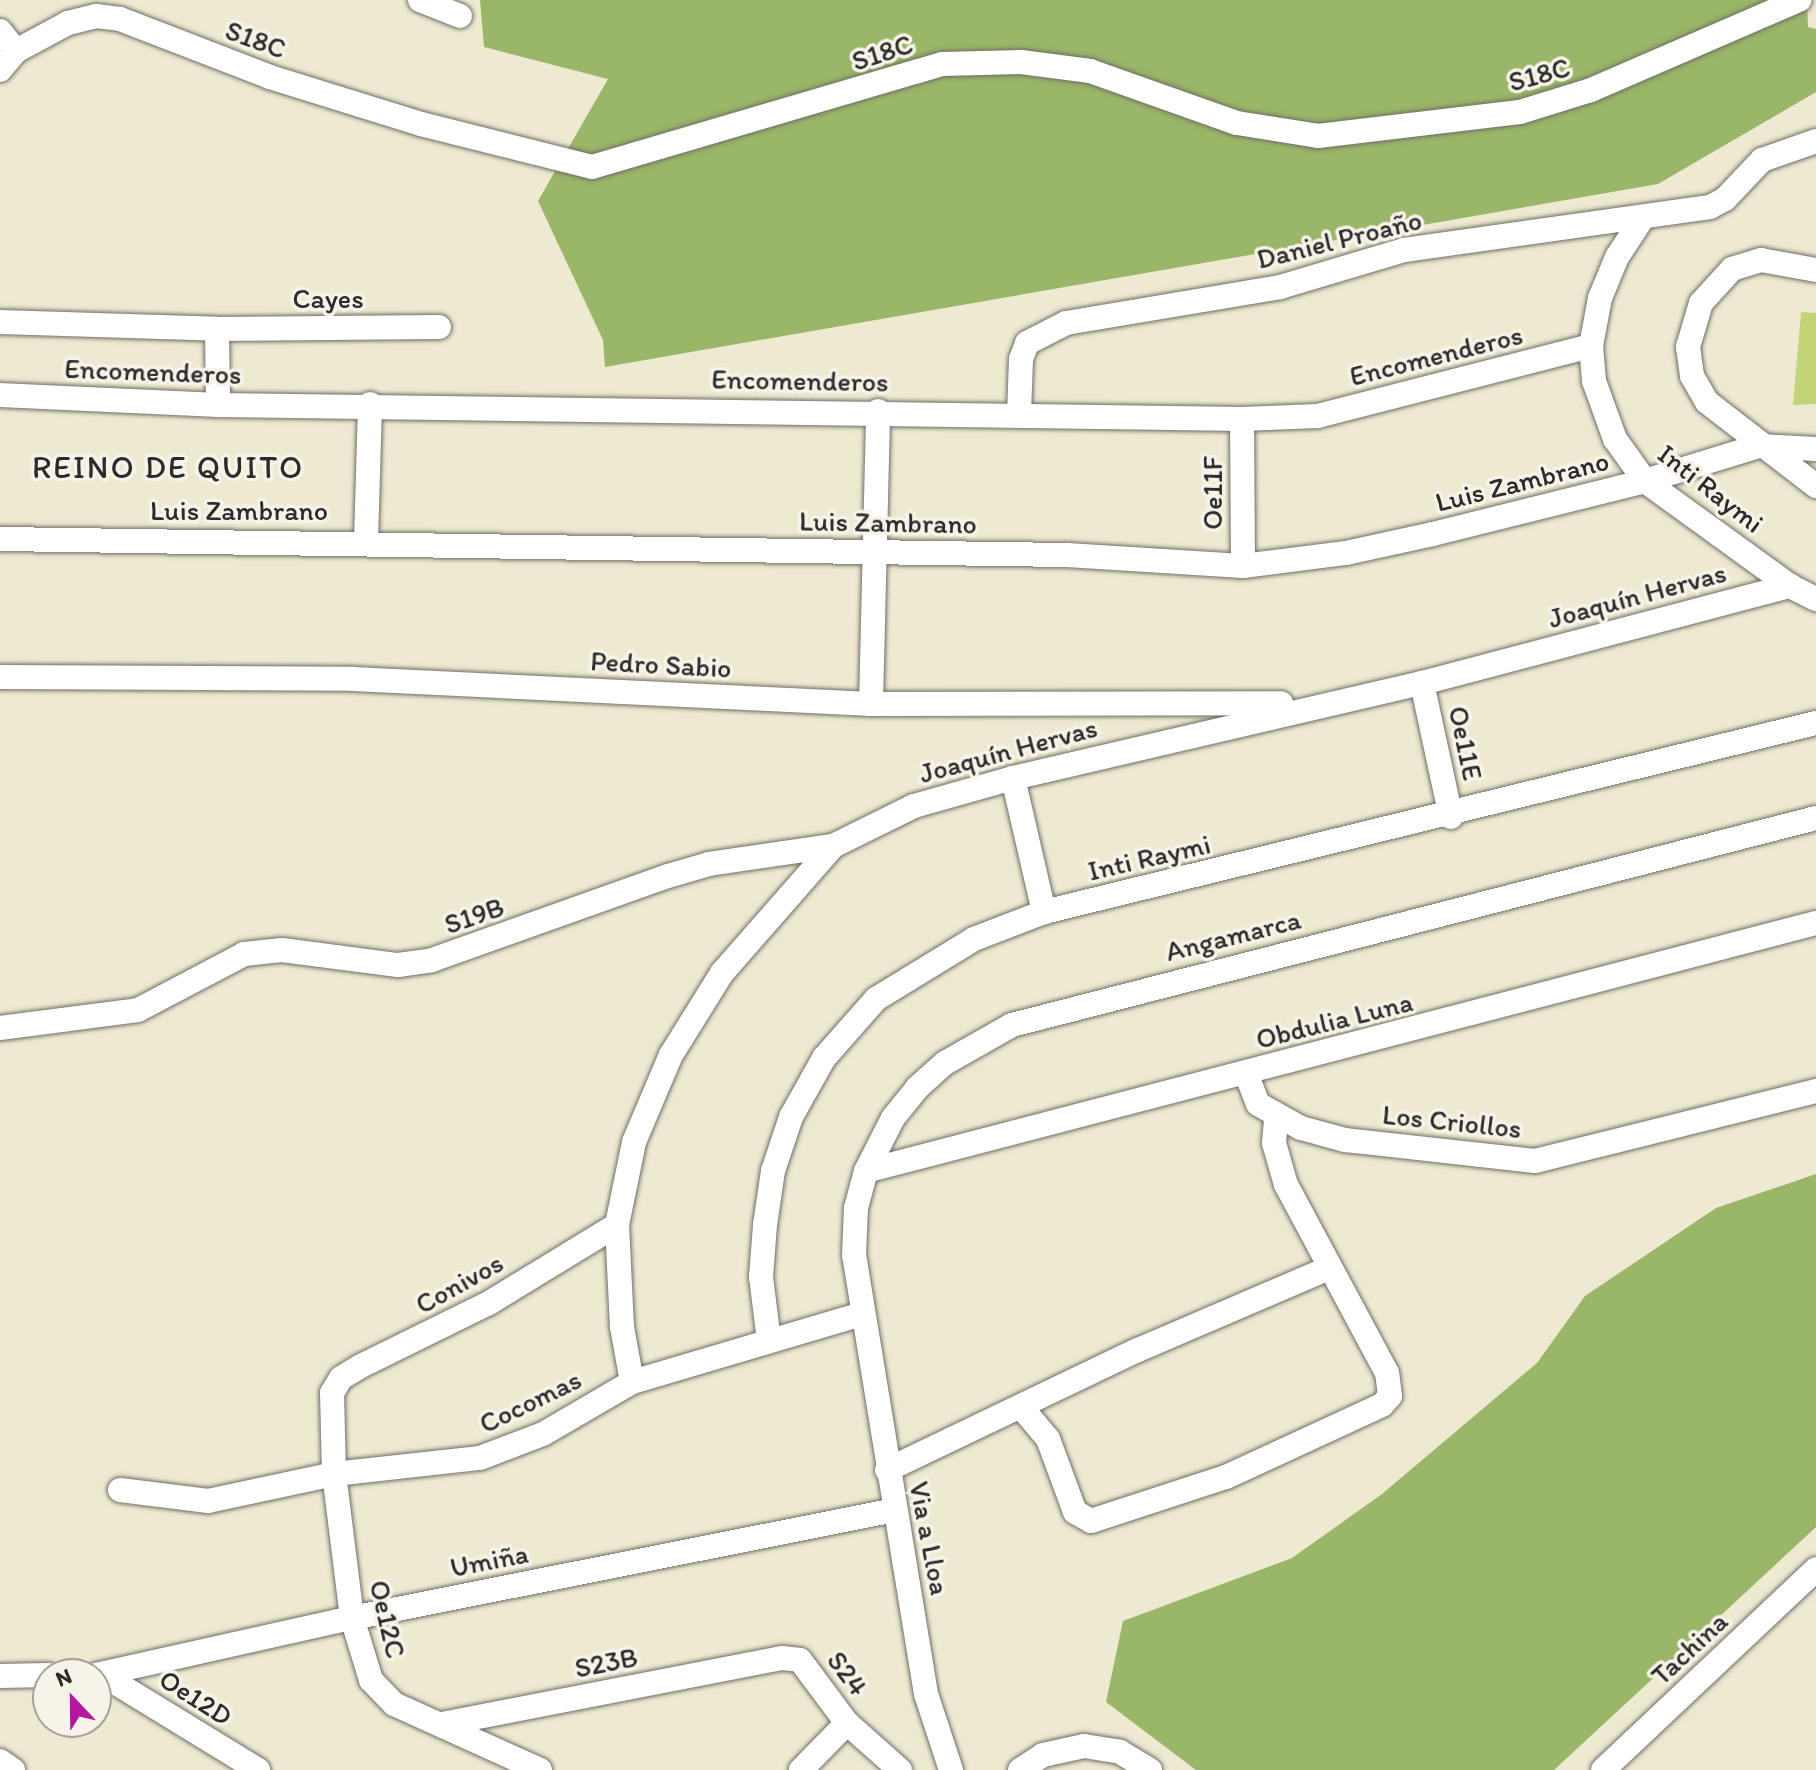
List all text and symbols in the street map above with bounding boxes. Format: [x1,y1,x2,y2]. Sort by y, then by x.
street label: S18C [221,13,291,65]
street label: S18C [847,26,917,78]
street label: S18C [1505,50,1573,98]
street label: Daniel Proaño [1253,202,1425,276]
street label: Cayes [292,281,364,315]
street label: Encomenderos [1346,317,1526,393]
street label: Encomenderos [64,351,242,391]
street label: Encomenderos [711,362,889,398]
street label: Inti Raymi [1652,437,1770,539]
street label: Luis Zambrano [1431,443,1613,519]
district label: REINO DE QUITO [35,448,301,486]
street label: Oe11F [1195,456,1229,530]
street label: Luis Zambrano [150,493,328,527]
street label: Luis Zambrano [798,504,978,540]
street label: Joaquín Hervas [1544,555,1730,635]
street label: Pedro Sabio [590,644,732,684]
street label: Oe11E [1442,703,1490,783]
street label: Joaquín Hervas [915,710,1101,790]
street label: Inti Raymi [1085,827,1213,887]
street label: S19B [440,889,508,941]
street label: Angamarca [1162,902,1304,968]
street label: Obdulia Luna [1252,984,1416,1056]
street label: Los Criollos [1381,1097,1523,1145]
street label: Conivos [409,1245,509,1321]
street label: Cocomas [473,1362,587,1440]
street label: Via a Lloa [903,1478,957,1598]
street label: Umiña [447,1536,531,1584]
street label: Oe12C [363,1577,413,1661]
street label: Tachina [1644,1604,1734,1692]
street label: S23B [572,1639,640,1685]
street label: S24 [820,1644,876,1702]
north arrow [32,1658,112,1738]
text: N [52,1662,76,1692]
street label: Oe12D [153,1662,239,1732]

